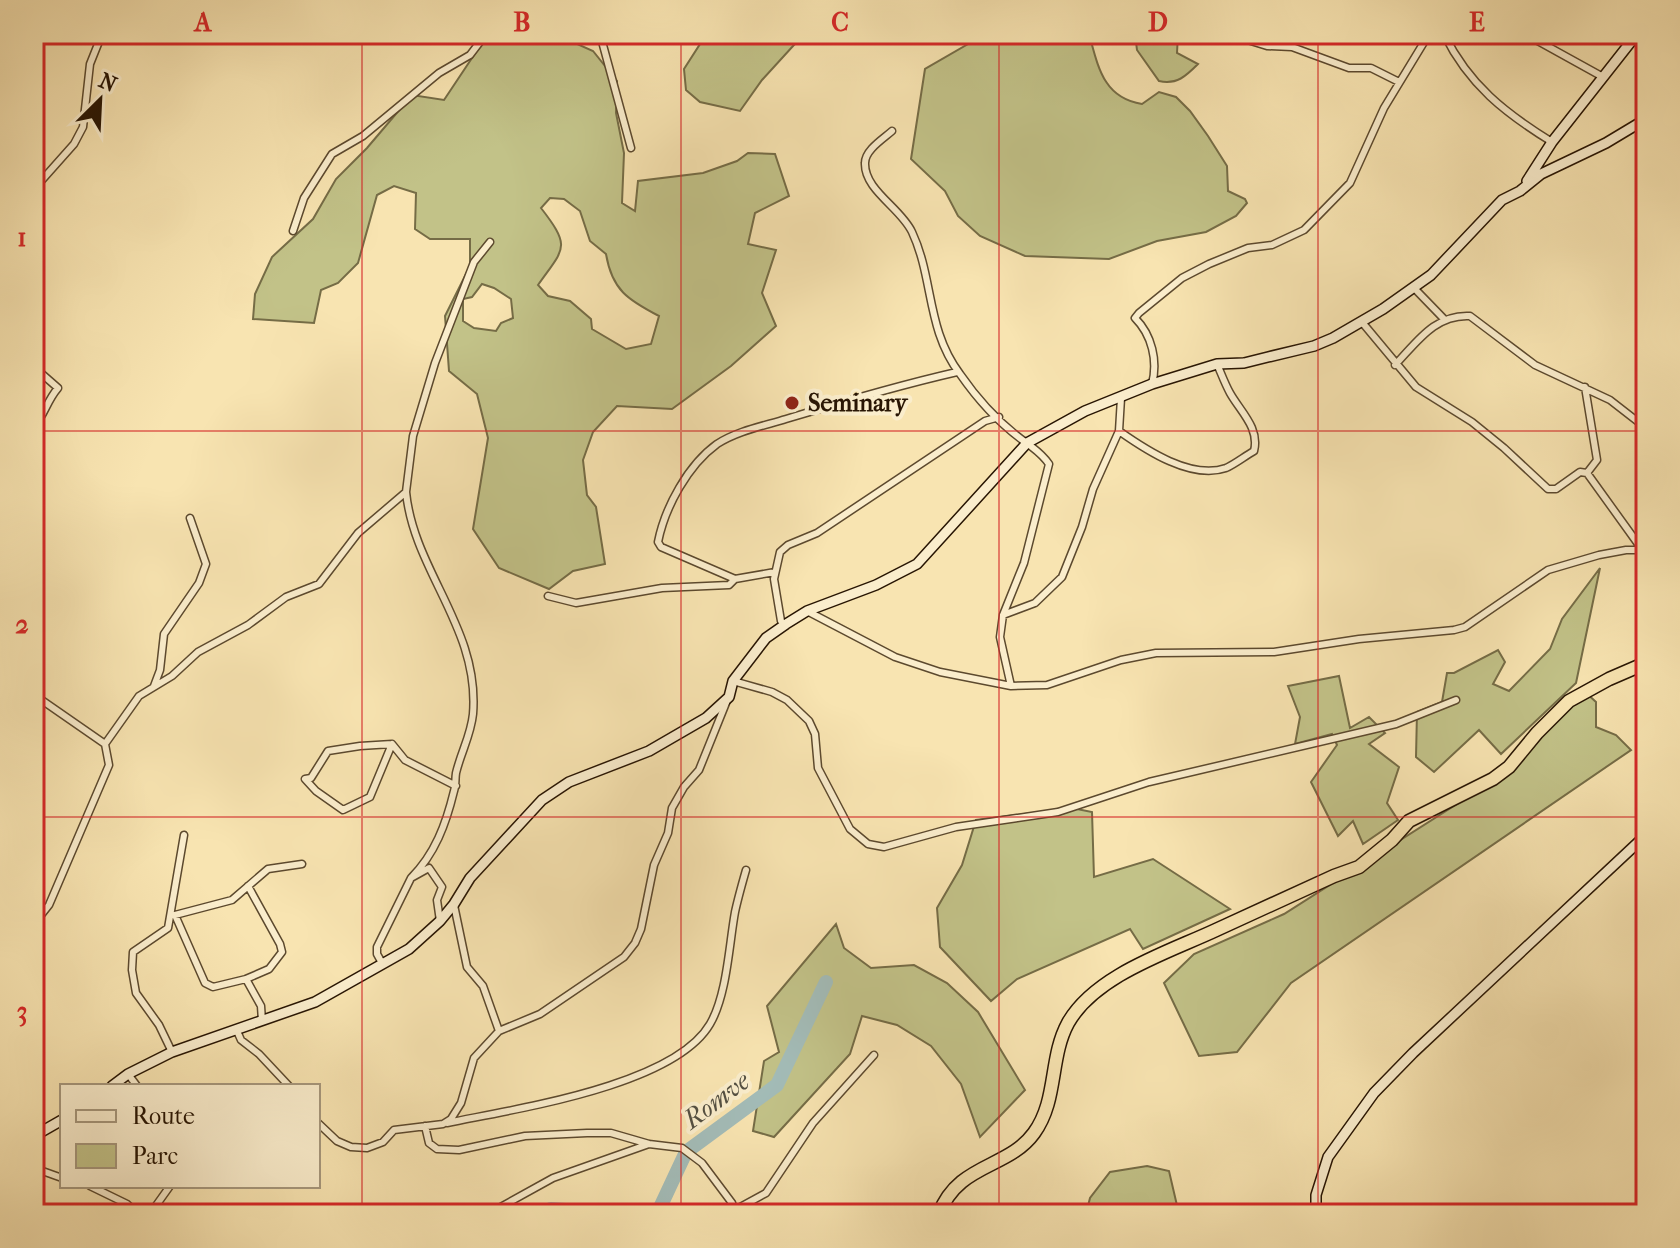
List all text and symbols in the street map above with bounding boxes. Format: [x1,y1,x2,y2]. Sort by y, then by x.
text: A [193,7,213,38]
text: B [514,7,531,38]
text: C [831,7,849,38]
text: D [1148,7,1168,38]
text: E [1469,7,1485,38]
north arrow [60,60,140,140]
text: N [95,67,121,98]
text: 1 [17,222,27,253]
place label: Seminary [808,389,909,417]
marker: Seminary [783,394,801,412]
text: 2 [15,609,29,640]
text: 3 [17,996,27,1027]
water label: Romve [675,1065,757,1137]
legend [60,1084,320,1188]
text: Route [132,1102,195,1130]
text: Parc [132,1142,178,1170]

